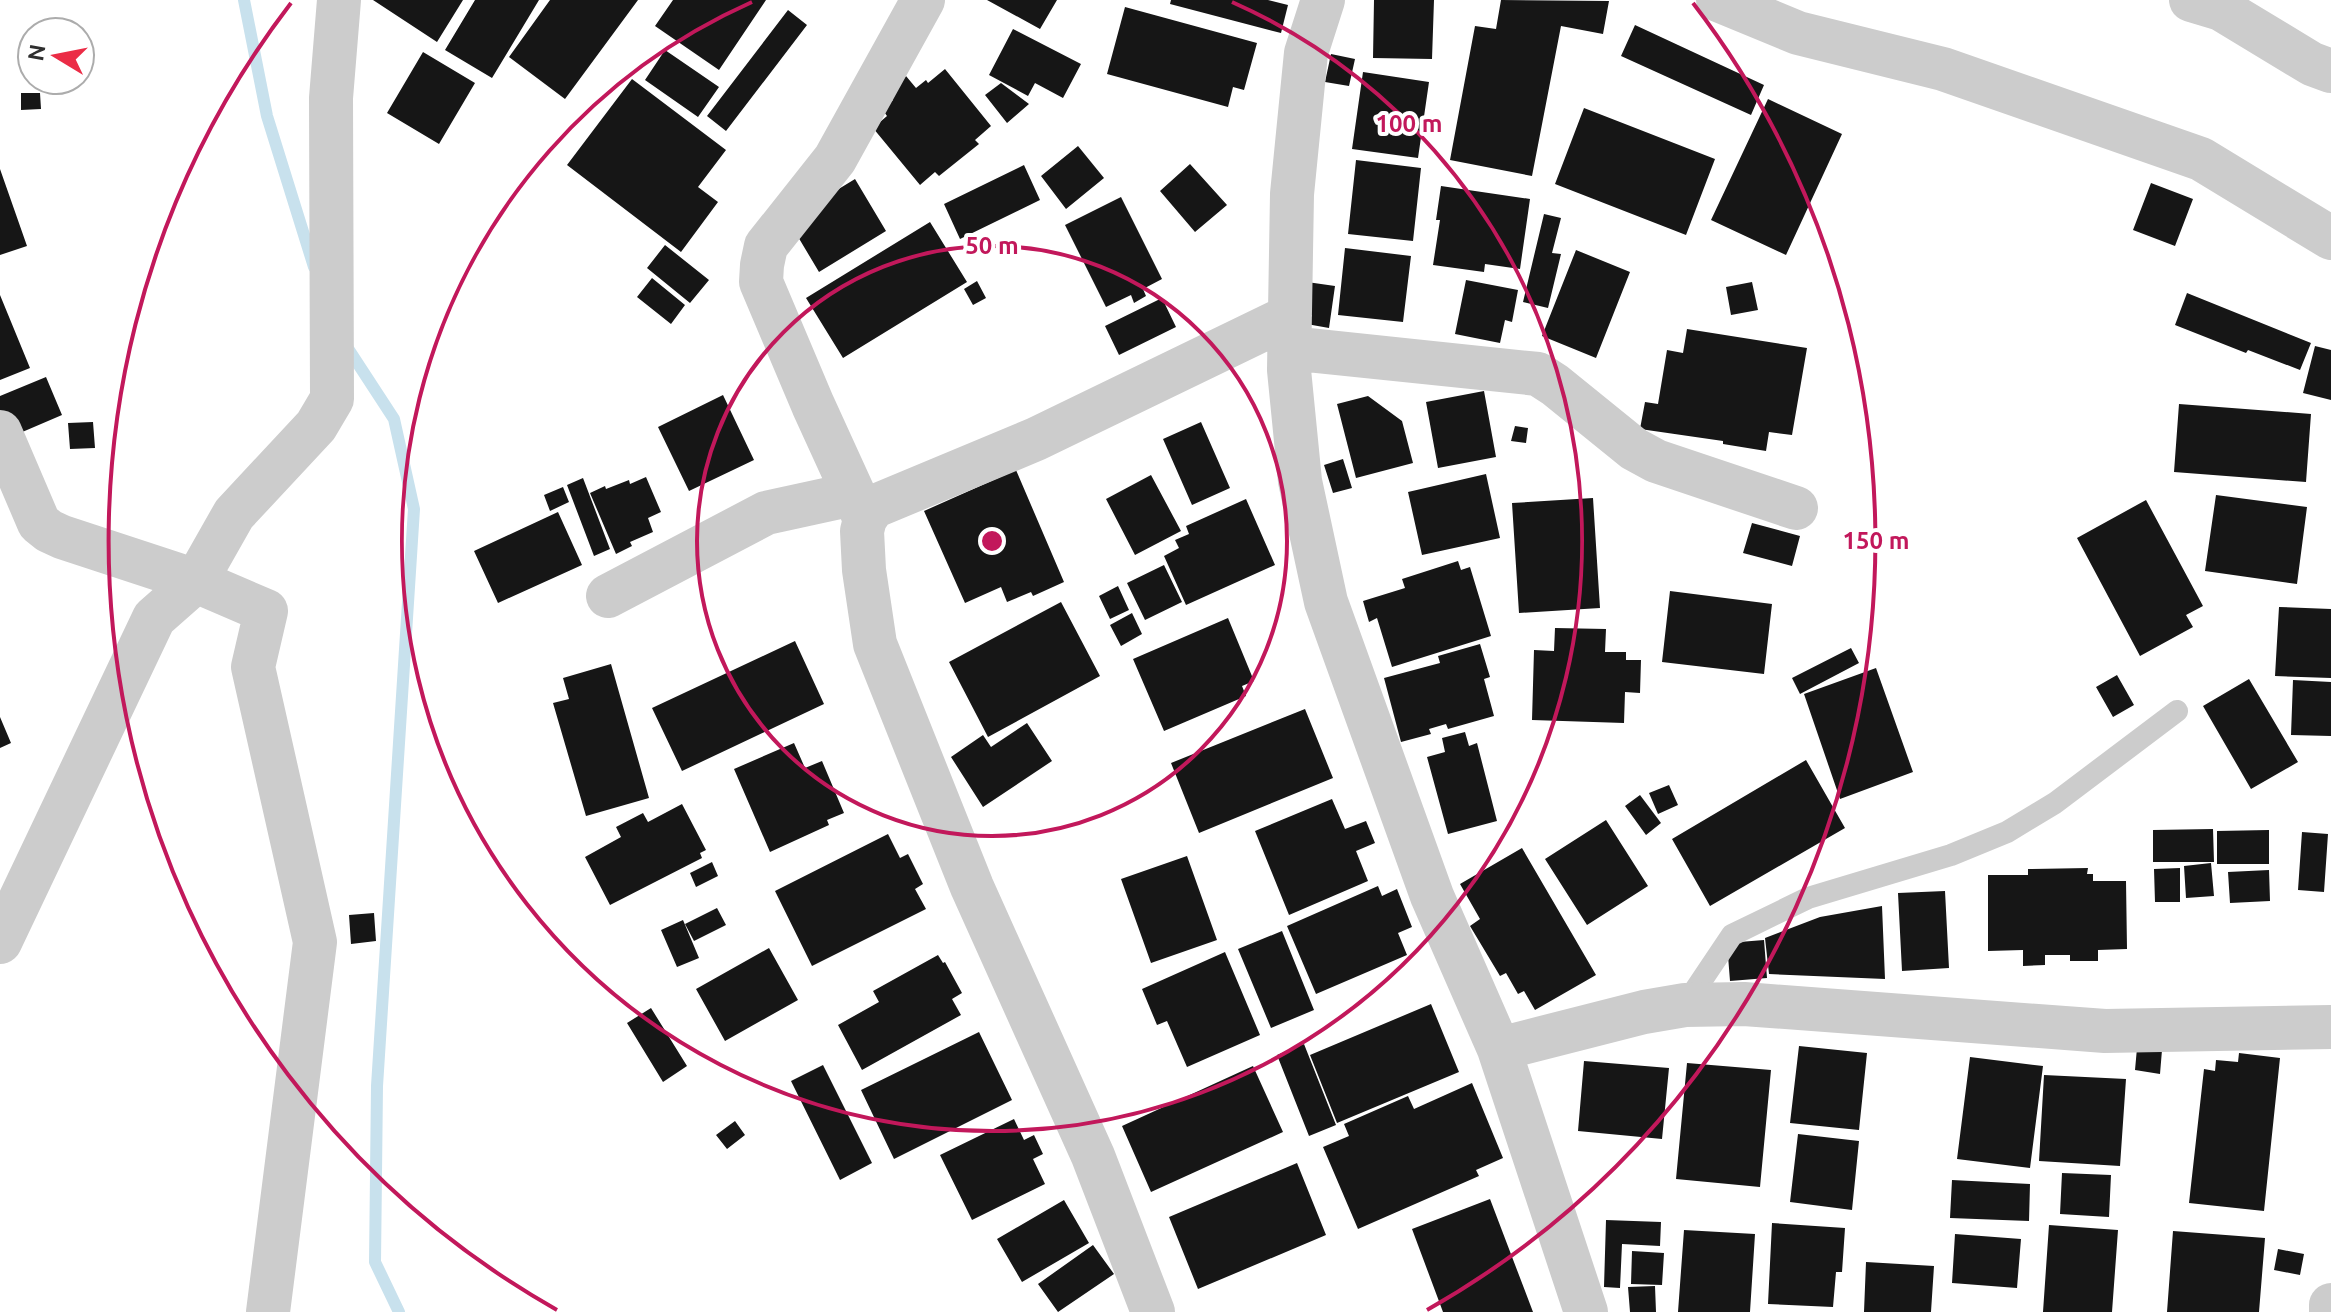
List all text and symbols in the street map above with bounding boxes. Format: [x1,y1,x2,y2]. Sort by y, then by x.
north arrow [16,16,96,96]
text: N [22,42,50,63]
text: 100 m [1376,110,1442,137]
text: 50 m [965,232,1019,259]
centre of rings [978,527,1006,555]
text: 150 m [1843,527,1909,554]

